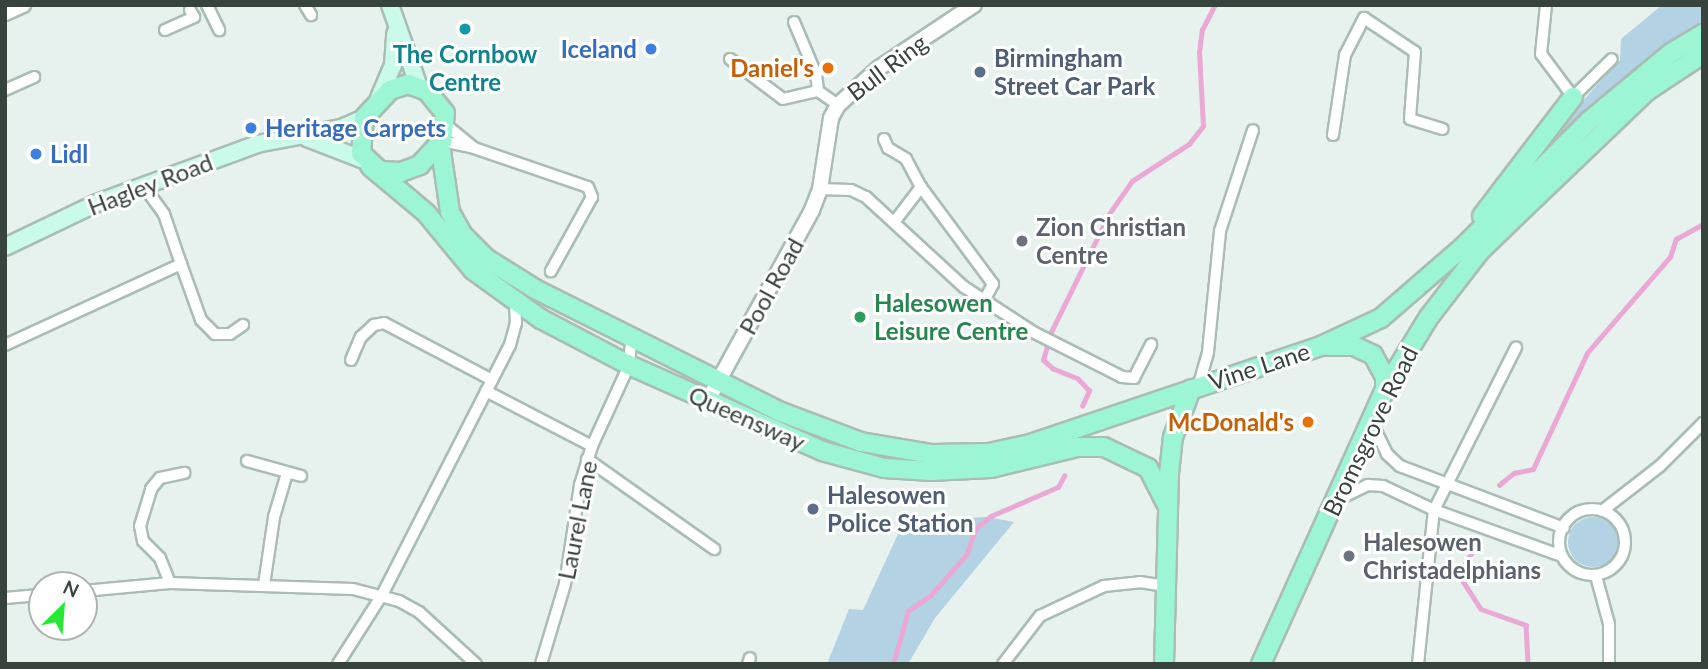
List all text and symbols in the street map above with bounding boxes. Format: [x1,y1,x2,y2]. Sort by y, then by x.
marker: The Cornbow Centre [457,21,473,37]
street label: Bull Ring [841,28,933,106]
place label: Iceland [561,35,637,63]
place label: The Cornbow Centre [393,40,537,96]
marker: Iceland [643,41,659,57]
place label: Birmingham Street Car Park [994,44,1156,100]
place label: Daniel's [730,54,814,82]
marker: Daniel's [820,60,836,76]
marker: Birmingham Street Car Park [972,64,988,80]
place label: Heritage Carpets [265,114,446,142]
marker: Heritage Carpets [243,120,259,136]
place label: Lidl [50,140,88,168]
marker: Lidl [28,146,44,162]
street label: Hagley Road [83,147,217,221]
place label: Zion Christian Centre [1036,213,1186,269]
street label: Pool Road [733,233,809,339]
marker: Zion Christian Centre [1014,233,1030,249]
place label: Halesowen Leisure Centre [874,289,1028,345]
marker: Halesowen Leisure Centre [852,309,868,325]
street label: Vine Lane [1205,336,1313,396]
street label: Bromsgrove Road [1316,341,1424,521]
street label: Queensway [684,380,810,456]
place label: McDonald's [1168,408,1294,436]
marker: McDonald's [1300,414,1316,430]
street label: Laurel Lane [551,458,603,582]
place label: Halesowen Police Station [827,481,973,537]
marker: Halesowen Police Station [805,501,821,517]
place label: Halesowen Christadelphians [1363,528,1541,584]
marker: Halesowen Christadelphians [1341,548,1357,564]
north arrow [28,571,98,641]
text: N [60,575,83,602]

